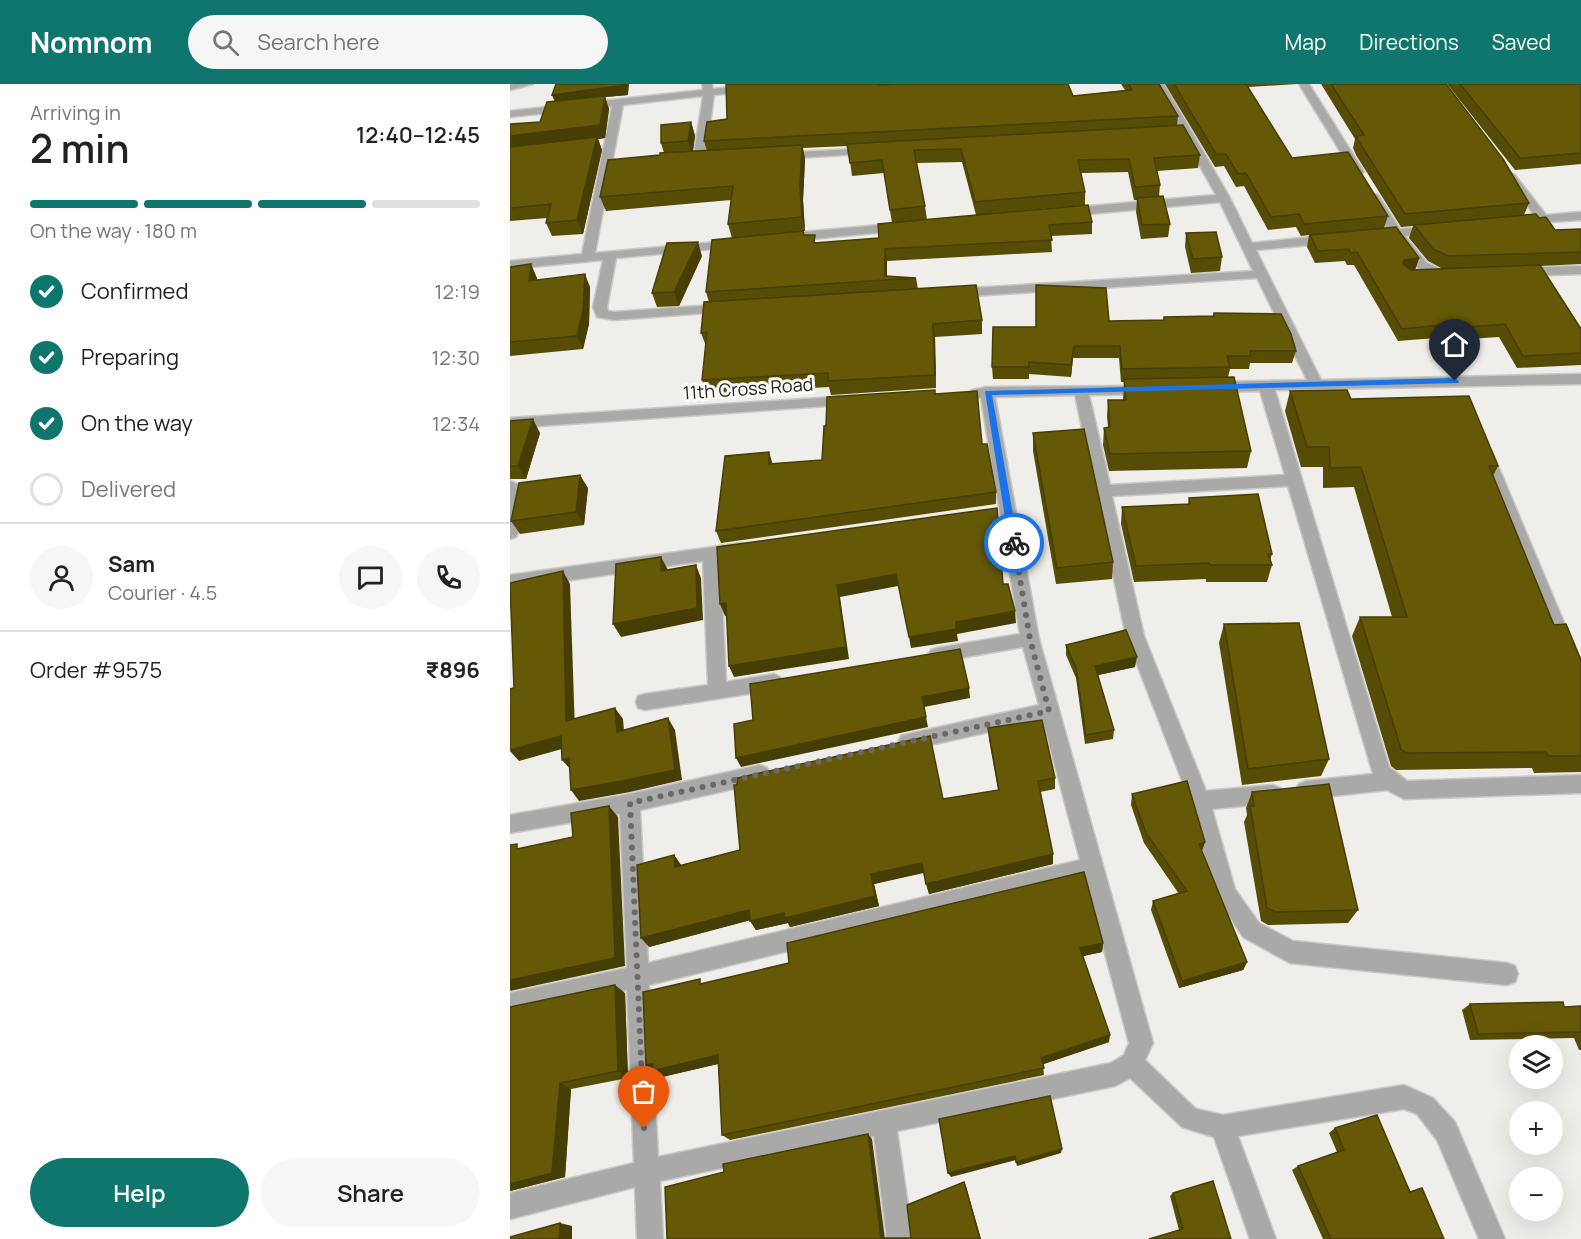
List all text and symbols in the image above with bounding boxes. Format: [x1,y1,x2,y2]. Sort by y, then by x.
search box [188,15,608,69]
text: Nomnom [30,23,152,61]
icon: search [209,26,242,59]
text: Search here [257,27,380,57]
text: Map [1285,28,1326,56]
text: Directions [1359,28,1459,56]
text: Saved [1492,28,1551,56]
text: Arriving in [30,99,121,126]
text: 12:40–12:45 [356,120,480,150]
text: 2 min [30,121,129,175]
text: On the way · 180 m [30,217,197,244]
icon: check [30,275,63,308]
text: Confirmed [81,276,189,306]
text: 12:19 [435,278,480,305]
pin [1429,319,1480,381]
icon: home [1438,328,1471,361]
icon: check [30,341,63,374]
text: Preparing [81,342,179,372]
text: 12:30 [432,344,480,371]
street label: 11th Cross Road [682,371,814,405]
icon: check [30,407,63,440]
text: On the way [81,408,193,438]
text: 12:34 [432,410,480,437]
text: Delivered [81,474,176,504]
courier [984,513,1044,573]
icon: bike [998,527,1031,560]
button: person [30,546,93,609]
button: chat [339,546,402,609]
button: phone [417,546,480,609]
text: Sam [108,549,155,579]
text: Courier · 4.5 [108,579,217,606]
text: Order #9575 [30,655,162,685]
text: ₹896 [426,655,480,685]
map controls [1509,1035,1563,1221]
button: layers [1509,1035,1563,1089]
pin [618,1066,669,1128]
icon: bag [627,1075,660,1108]
button: + [1509,1101,1563,1155]
button: Help [30,1158,249,1227]
button: Share [261,1158,480,1227]
button: − [1509,1167,1563,1221]

